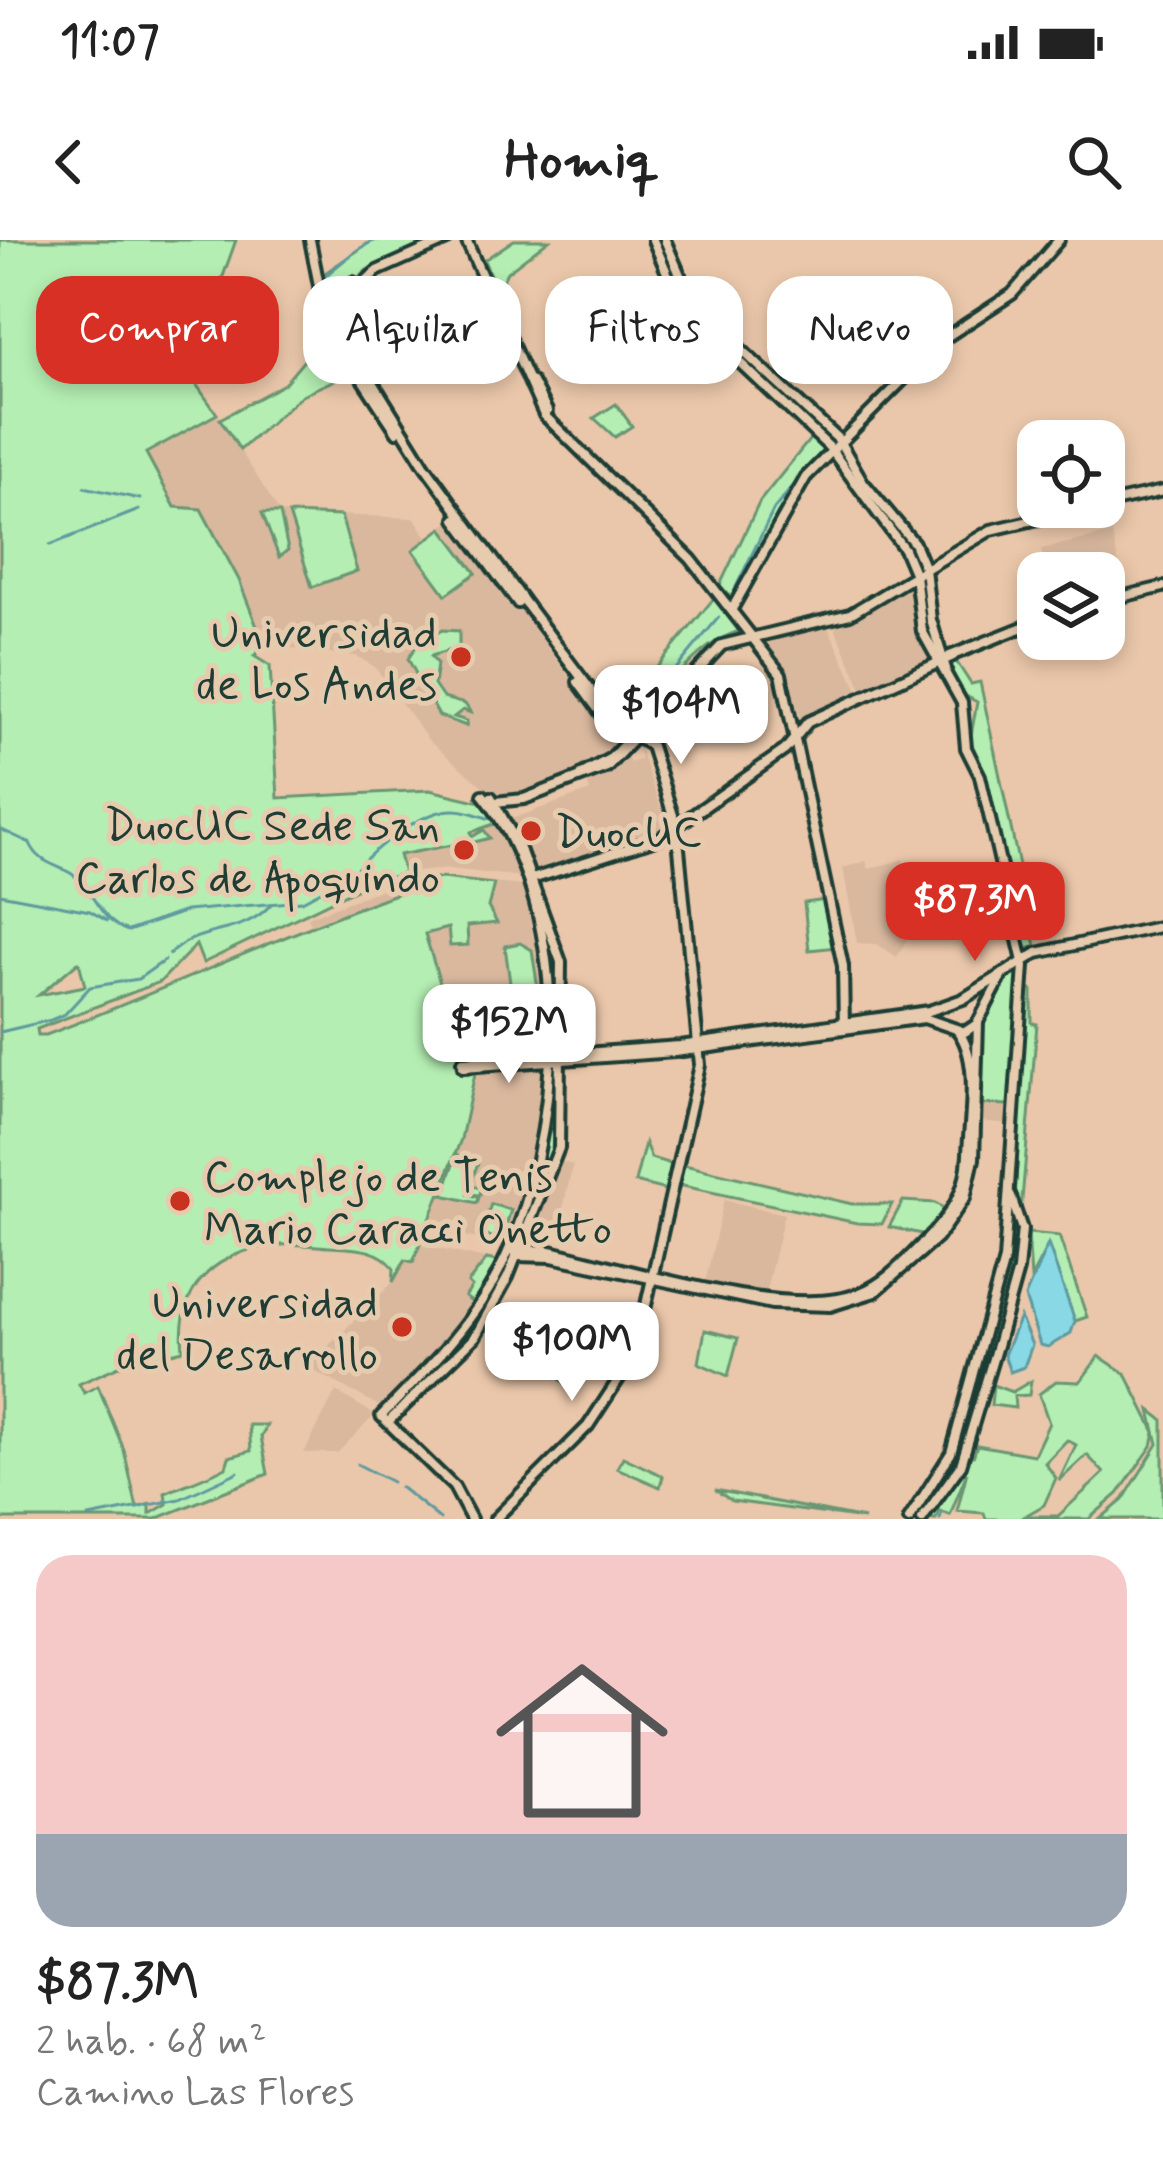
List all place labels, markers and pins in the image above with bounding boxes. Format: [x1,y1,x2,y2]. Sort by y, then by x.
place label: Universidad de Los Andes [196,605,437,716]
marker: Universidad de Los Andes [448,644,474,670]
pin: $104M [597,665,765,767]
place label: DuocUC Sede San Carlos de Apoquindo [75,798,440,912]
place label: DuocUC [555,805,702,864]
marker: DuocUC [518,818,544,844]
marker: DuocUC Sede San Carlos de Apoquindo [451,837,477,863]
pin: $87.3M [877,862,1073,964]
pin: $152M [425,984,593,1086]
place label: Complejo de Tenis Mario Caracci Onetto [204,1149,612,1260]
marker: Complejo de Tenis Mario Caracci Onetto [167,1188,193,1214]
place label: Universidad del Desarrollo [116,1275,378,1386]
pin: $100M [488,1302,656,1404]
marker: Universidad del Desarrollo [389,1314,415,1340]

